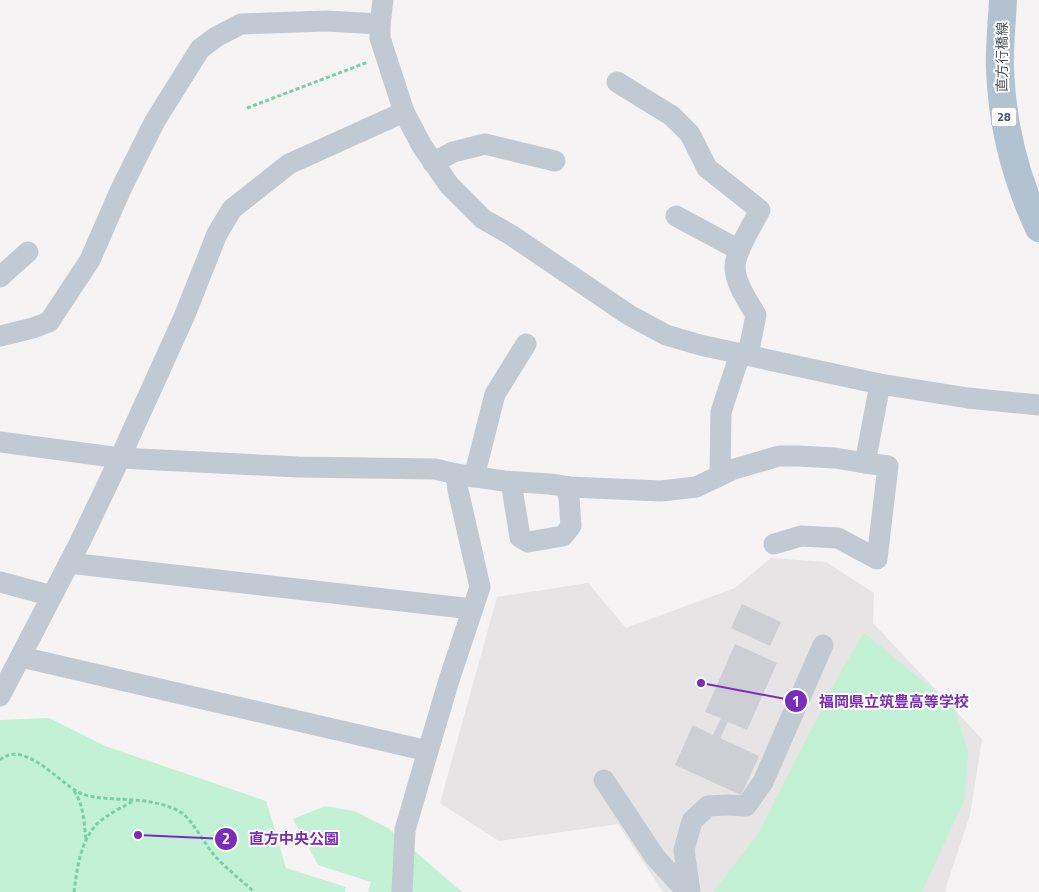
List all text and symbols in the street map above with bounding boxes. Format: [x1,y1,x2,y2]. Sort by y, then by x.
street label: 直方行橋線 [991,22,1012,92]
road number: 28 [992,108,1016,126]
callout: 福岡県立筑豊高等学校 [784,686,979,716]
text: 1 [792,690,800,713]
text: 福岡県立筑豊高等学校 [818,690,969,713]
callout: 直方中央公園 [214,824,349,854]
text: 2 [222,827,230,850]
text: 直方中央公園 [249,827,339,850]

